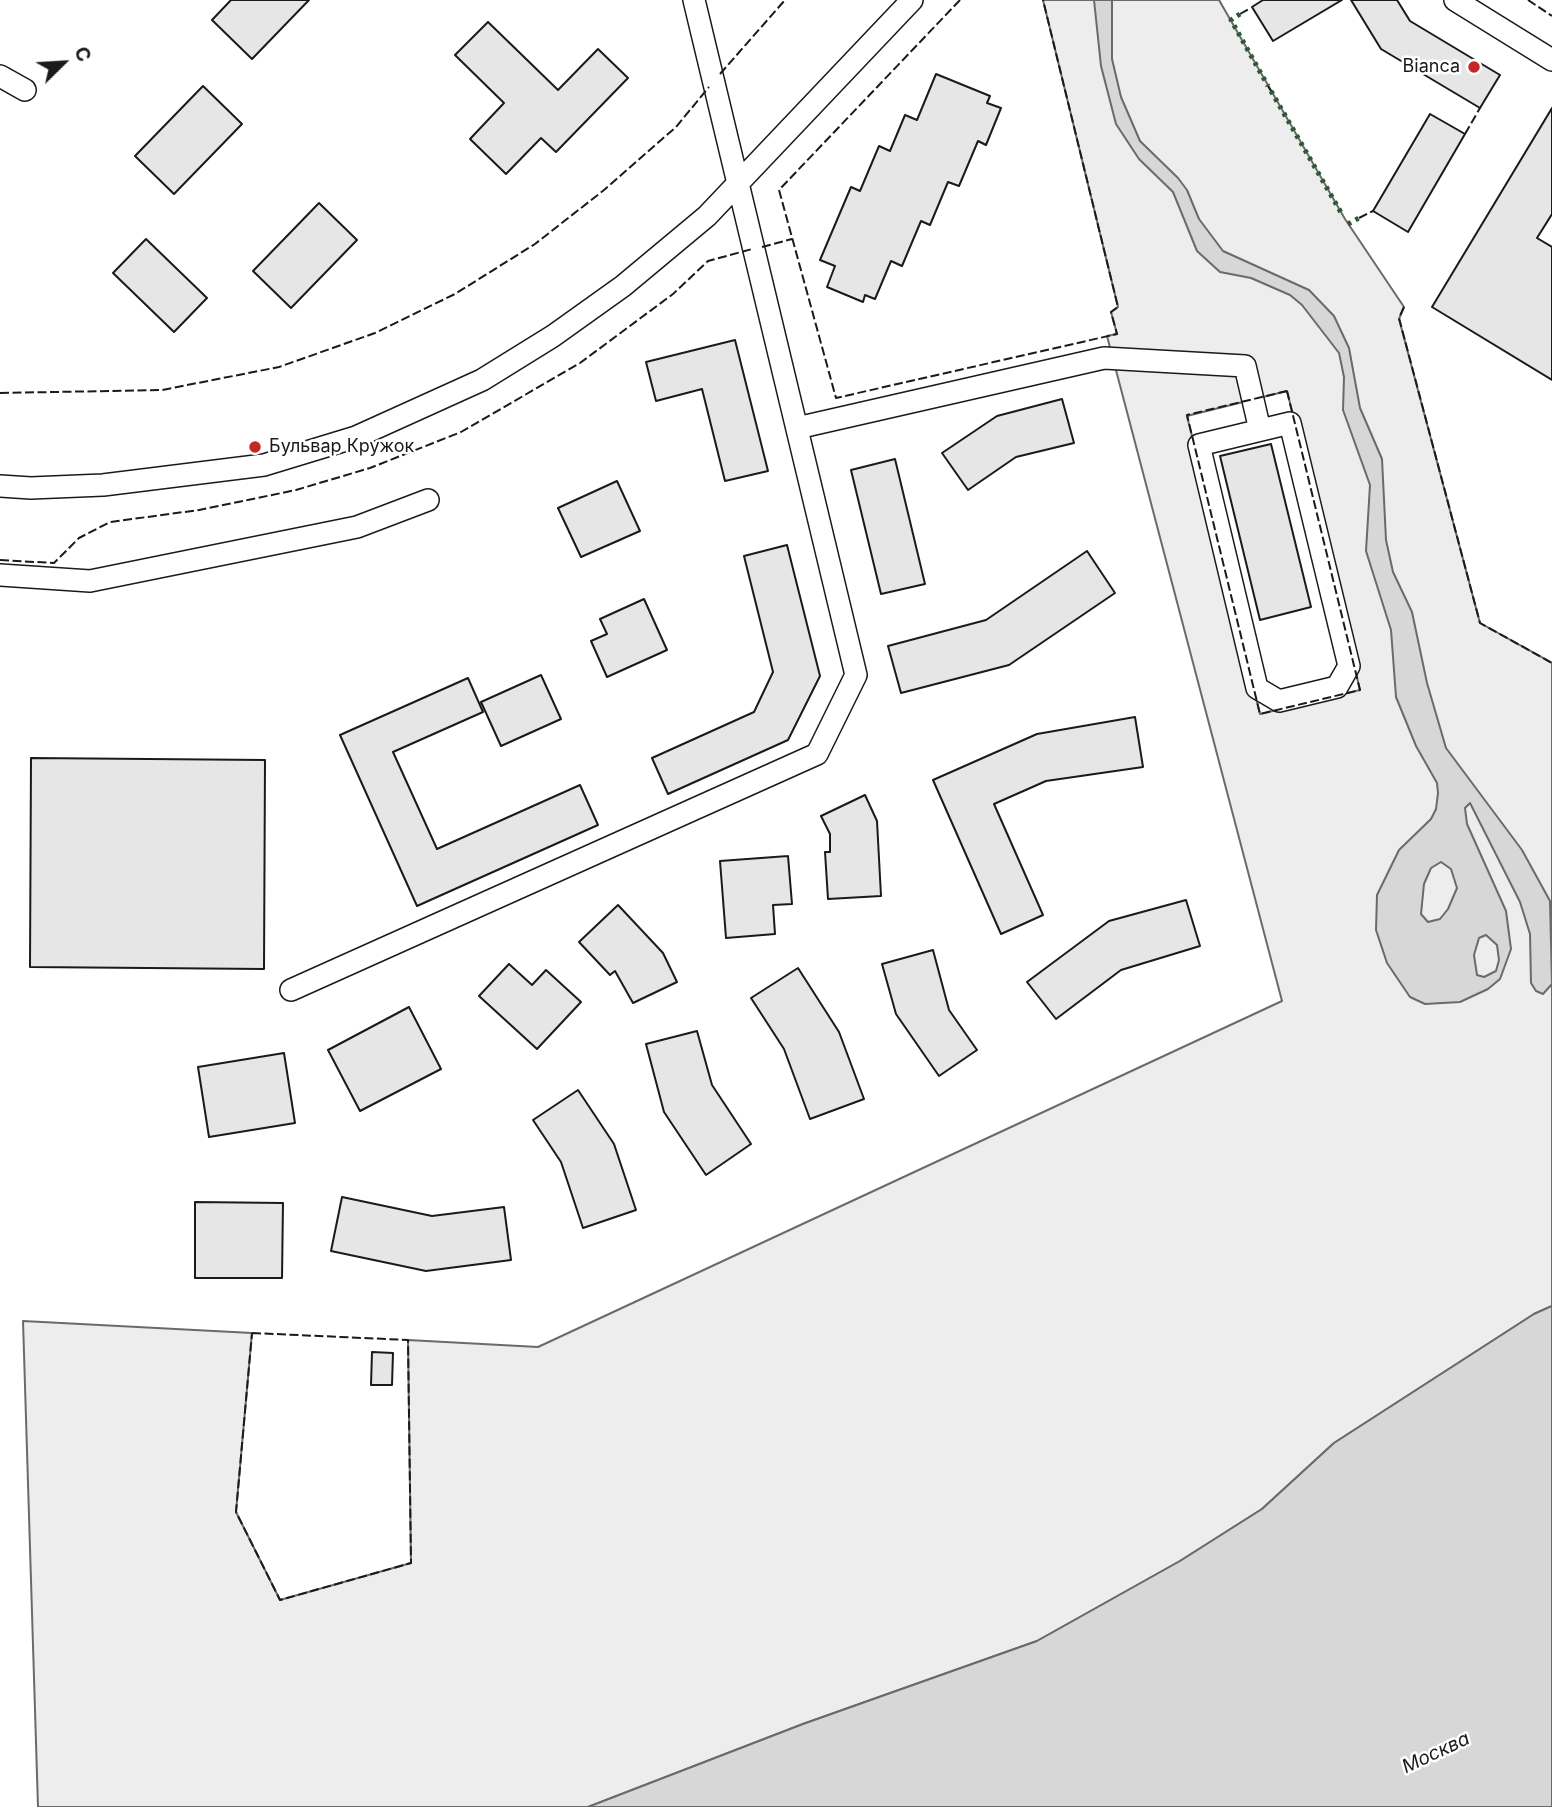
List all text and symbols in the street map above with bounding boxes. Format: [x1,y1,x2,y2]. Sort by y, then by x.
north arrow [28,28,98,98]
text: С [69,43,96,65]
place label: Bianca [1403,56,1460,78]
marker: Bianca [1466,59,1482,75]
place label: Бульвар Кружок [269,436,414,458]
marker: Бульвар Кружок [247,439,263,455]
water label: Москва [1398,1727,1474,1779]

